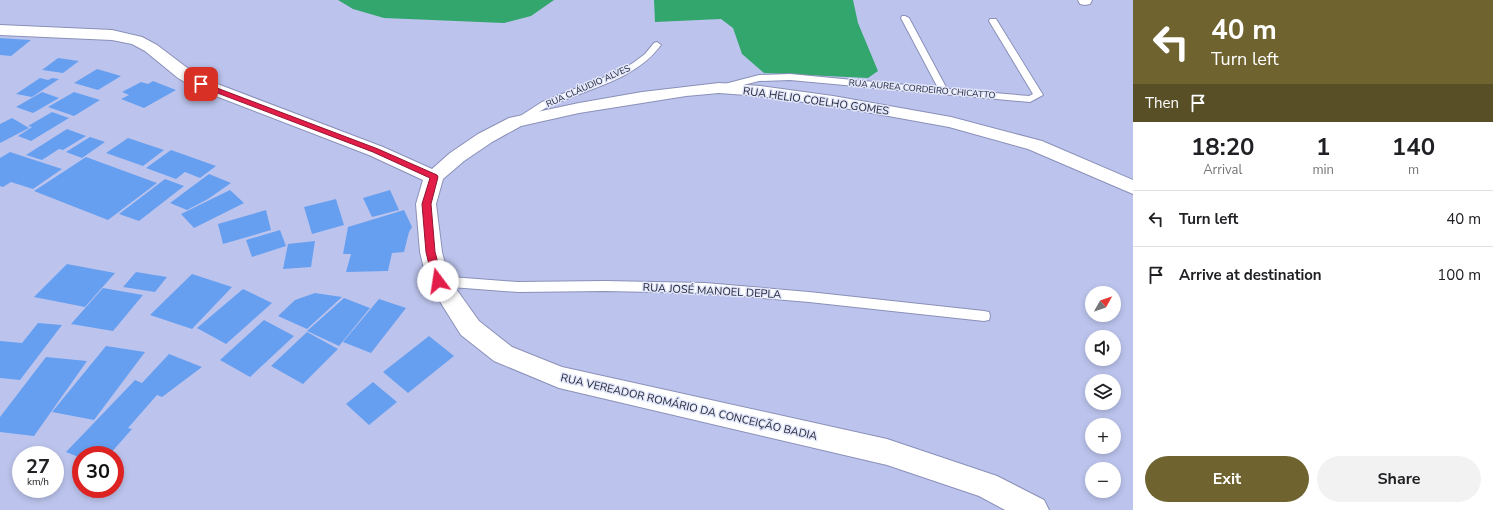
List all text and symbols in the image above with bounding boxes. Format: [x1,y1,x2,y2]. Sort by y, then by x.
text: 40 m [1211,11,1277,49]
icon: left [1145,16,1197,68]
text: Turn left [1211,47,1279,71]
street label: RUA CLÁUDIO ALVES [544,61,632,110]
pin [184,67,218,101]
icon: arrive [190,73,212,95]
street label: RUA AUREA CORDEIRO CHICATTO [848,77,996,101]
street label: RUA HELIO COELHO GOMES [742,83,890,119]
icon: arrive [1187,92,1209,114]
text: Then [1145,93,1179,113]
text: 18:20 [1191,131,1254,163]
text: 1 [1316,131,1330,163]
text: 140 [1392,131,1435,163]
text: Arrival [1203,161,1242,179]
text: min [1312,161,1334,179]
text: m [1408,161,1419,179]
icon: left [1145,208,1167,230]
text: Turn left [1179,209,1238,229]
text: 40 m [1446,209,1481,229]
position arrow [417,260,459,302]
icon: arrive [1145,264,1167,286]
text: Arrive at destination [1179,265,1322,285]
text: 100 m [1437,265,1481,285]
street label: RUA JOSÉ MANOEL DEPLA [642,279,782,302]
north arrow [1085,286,1121,322]
map controls [1085,286,1121,498]
button: sound [1085,330,1121,366]
street label: RUA VEREADOR ROMÁRIO DA CONCEIÇÃO BADIA [559,369,819,444]
button: layers [1085,374,1121,410]
button: + [1085,418,1121,454]
speed limit sign: 30 [72,446,124,498]
text: 27 [26,453,50,480]
button: Exit [1145,456,1309,502]
button: Share [1317,456,1481,502]
button: − [1085,462,1121,498]
text: km/h [27,475,49,489]

